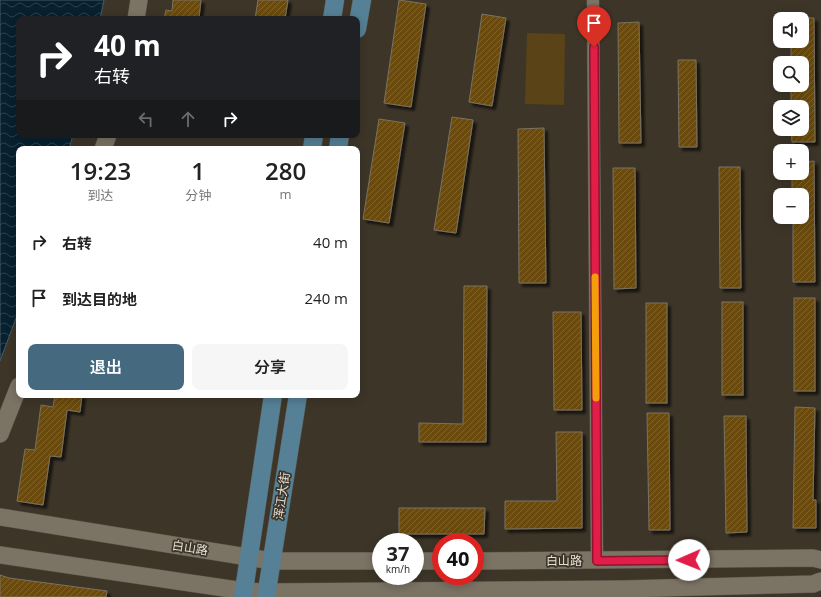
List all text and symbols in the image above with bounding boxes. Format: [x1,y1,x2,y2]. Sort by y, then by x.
pin [577,6,611,47]
icon: arrive [583,12,605,34]
map controls [773,12,809,224]
button: sound [773,12,809,48]
text: 40 m [94,26,161,64]
icon: right [28,32,80,84]
button: search [773,56,809,92]
text: 右转 [94,64,130,88]
button: layers [773,100,809,136]
icon: left [135,108,157,130]
icon: ahead [177,108,199,130]
icon: right [219,108,241,130]
button: + [773,144,809,180]
text: 19:23 [70,154,131,187]
text: 1 [191,154,205,187]
text: 280 [265,154,306,187]
text: m [280,185,292,203]
text: 到达 [88,186,114,204]
text: 分钟 [185,186,211,204]
button: − [773,188,809,224]
icon: right [28,231,50,253]
text: 40 m [313,232,348,252]
text: 右转 [62,233,92,253]
icon: arrive [28,287,50,309]
text: 240 m [304,288,348,308]
text: 到达目的地 [62,289,137,309]
button: 退出 [28,344,184,390]
button: 分享 [192,344,348,390]
street label: 浑江大街 [269,471,294,521]
speed limit sign: 40 [432,533,484,585]
street label: 白山路 [171,536,209,559]
position arrow [668,539,710,581]
text: 37 [387,540,409,567]
street label: 白山路 [546,552,582,569]
text: km/h [386,562,410,576]

